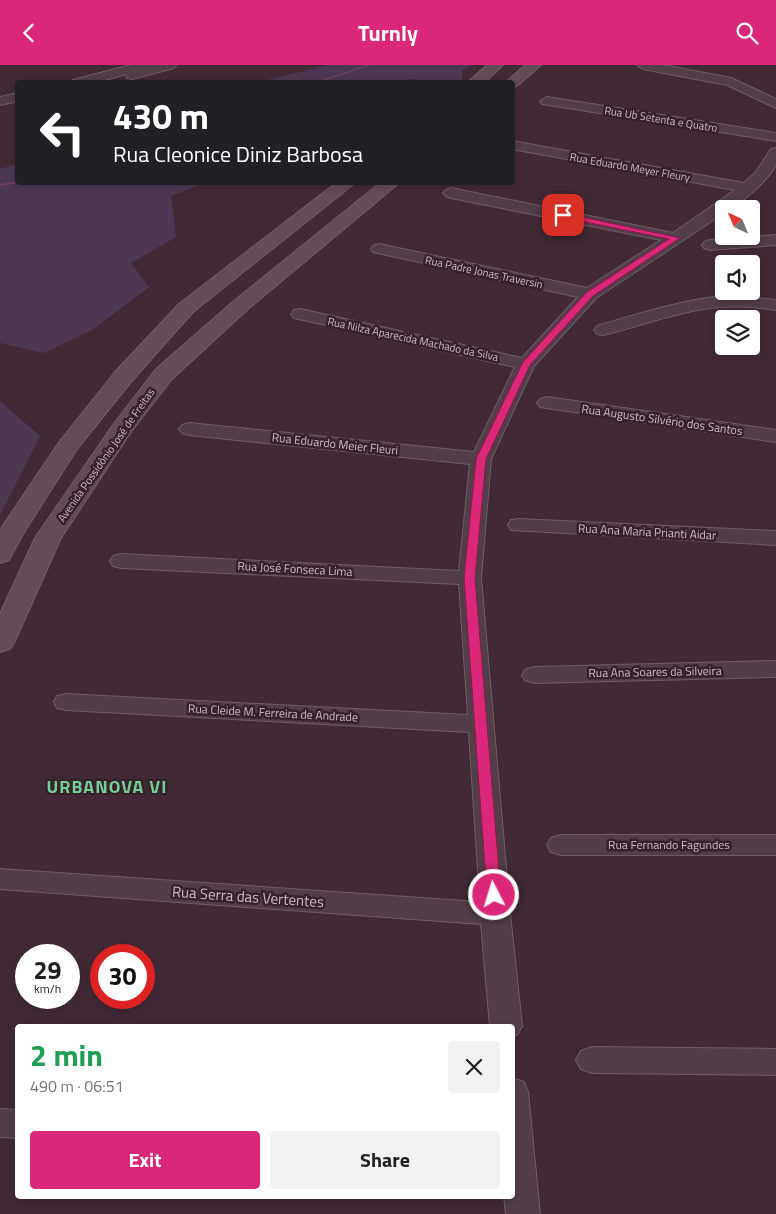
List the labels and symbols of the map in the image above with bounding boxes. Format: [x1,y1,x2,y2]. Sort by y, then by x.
street label: Rua Ub Setenta e Quatro [603,102,719,136]
street label: Rua Eduardo Meyer Fleury [569,149,692,186]
pin [542,194,584,236]
north arrow [715,200,760,245]
street label: Rua Padre Jonas Traversin [424,252,544,292]
street label: Rua Nilza Aparecida Machado da Silva [326,313,500,365]
street label: Avenida Possidônio José de Freitas [54,385,158,525]
street label: Rua Augusto Silvério dos Santos [580,399,744,440]
street label: Rua Eduardo Meier Fleuri [271,427,399,460]
street label: Rua Ana Maria Prianti Aidar [577,518,717,545]
street label: Rua José Fonseca Lima [237,556,353,581]
street label: Rua Ana Soares da Silveira [588,661,722,682]
street label: Rua Cleide M. Ferreira de Andrade [188,699,358,726]
district label: URBANOVA VI [47,773,167,800]
street label: Rua Fernando Fagundes [608,835,730,854]
position arrow [467,868,519,920]
street label: Rua Serra das Vertentes [171,880,325,913]
speed limit sign: 30 [90,944,155,1009]

